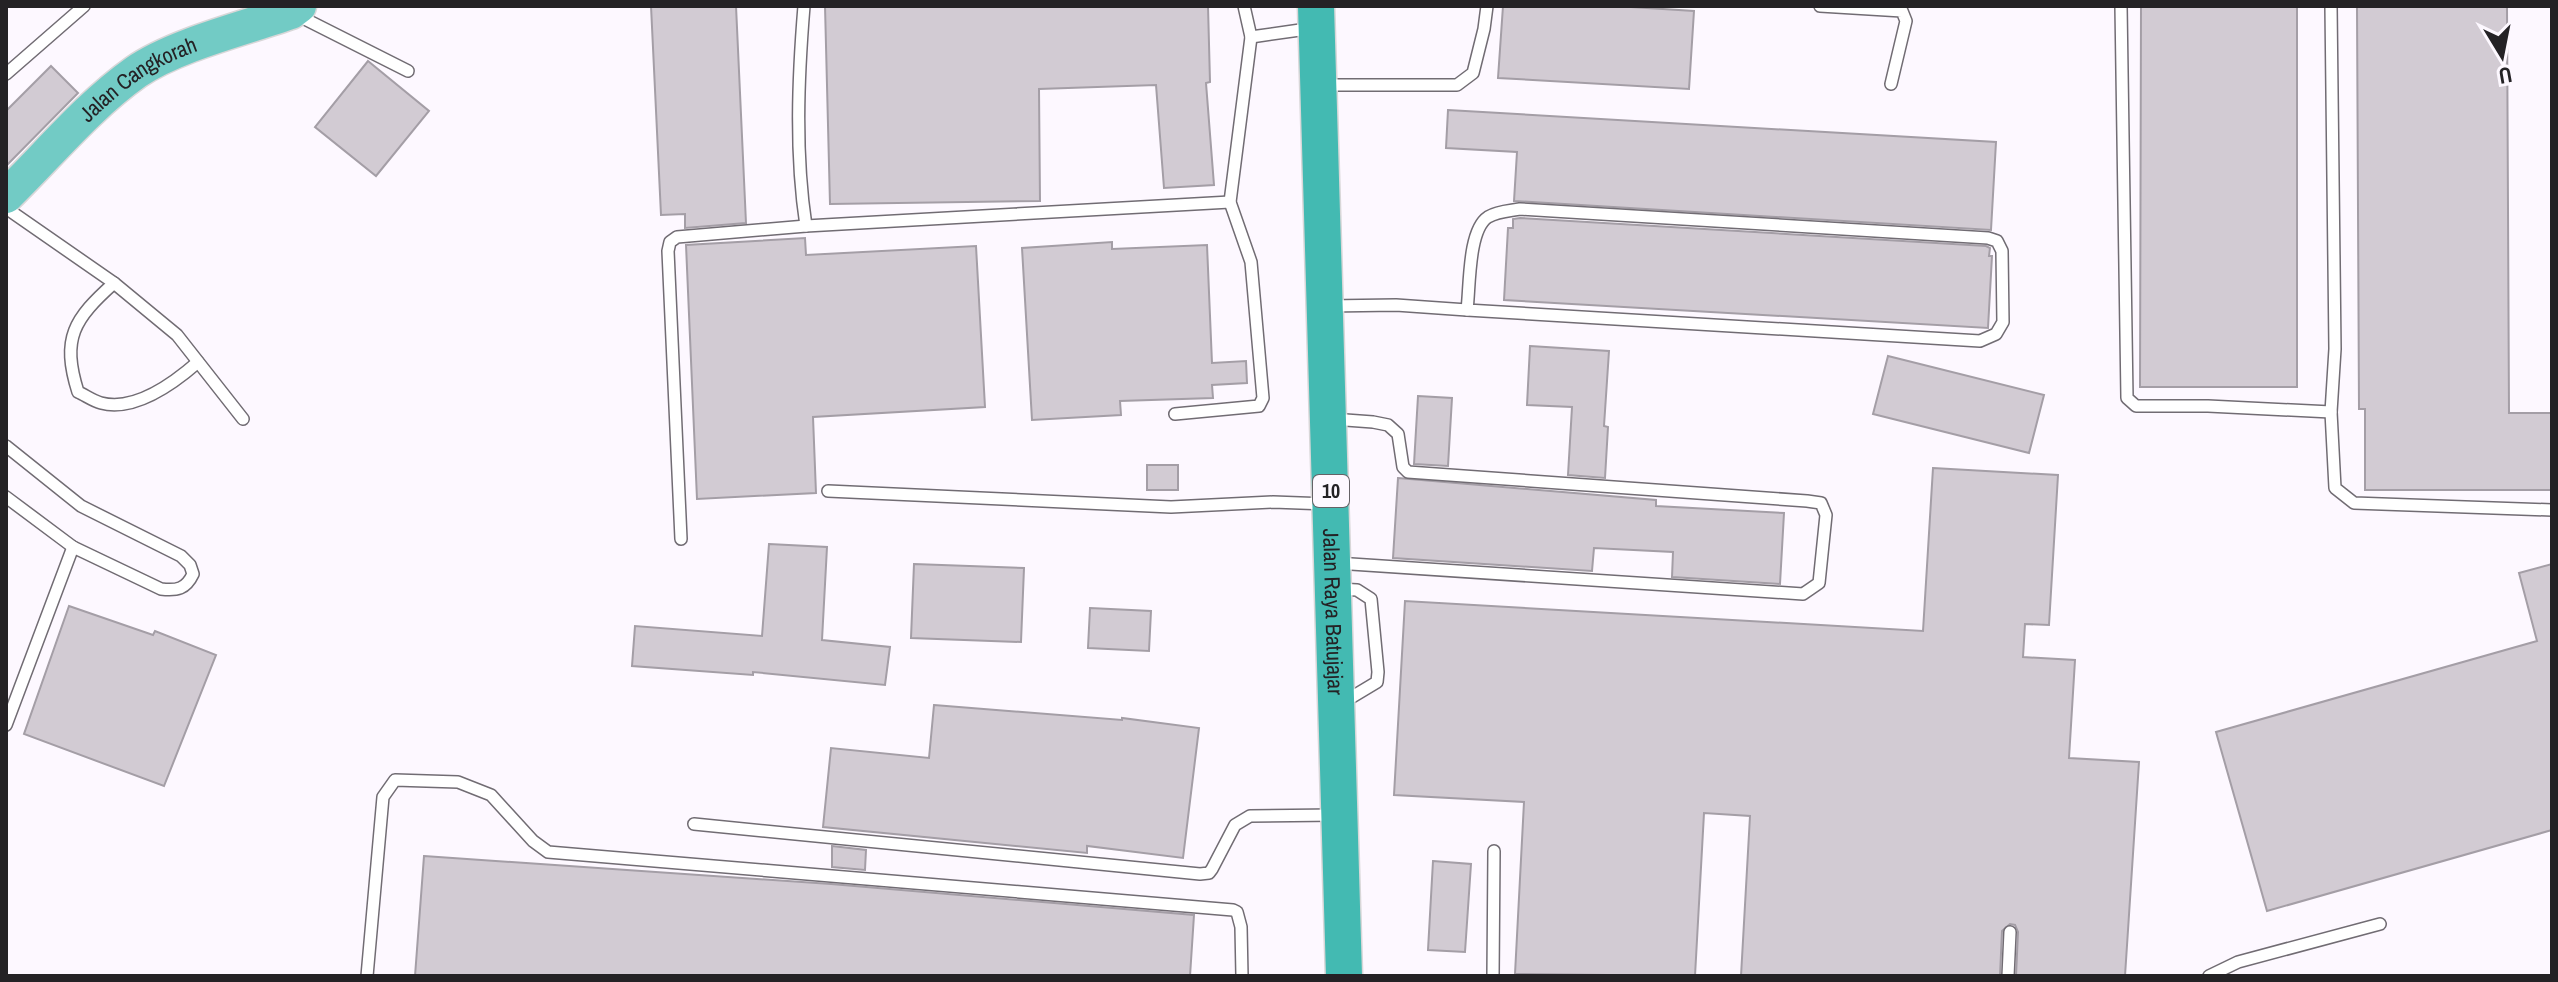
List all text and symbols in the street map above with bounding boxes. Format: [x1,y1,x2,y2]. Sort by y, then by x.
north arrow [2462,16,2542,96]
street label: Jalan Cangkorah [72,29,201,128]
text: U [2496,60,2514,92]
road number: 10 [1313,475,1349,507]
street label: Jalan Raya Batujajar [1316,528,1351,696]

